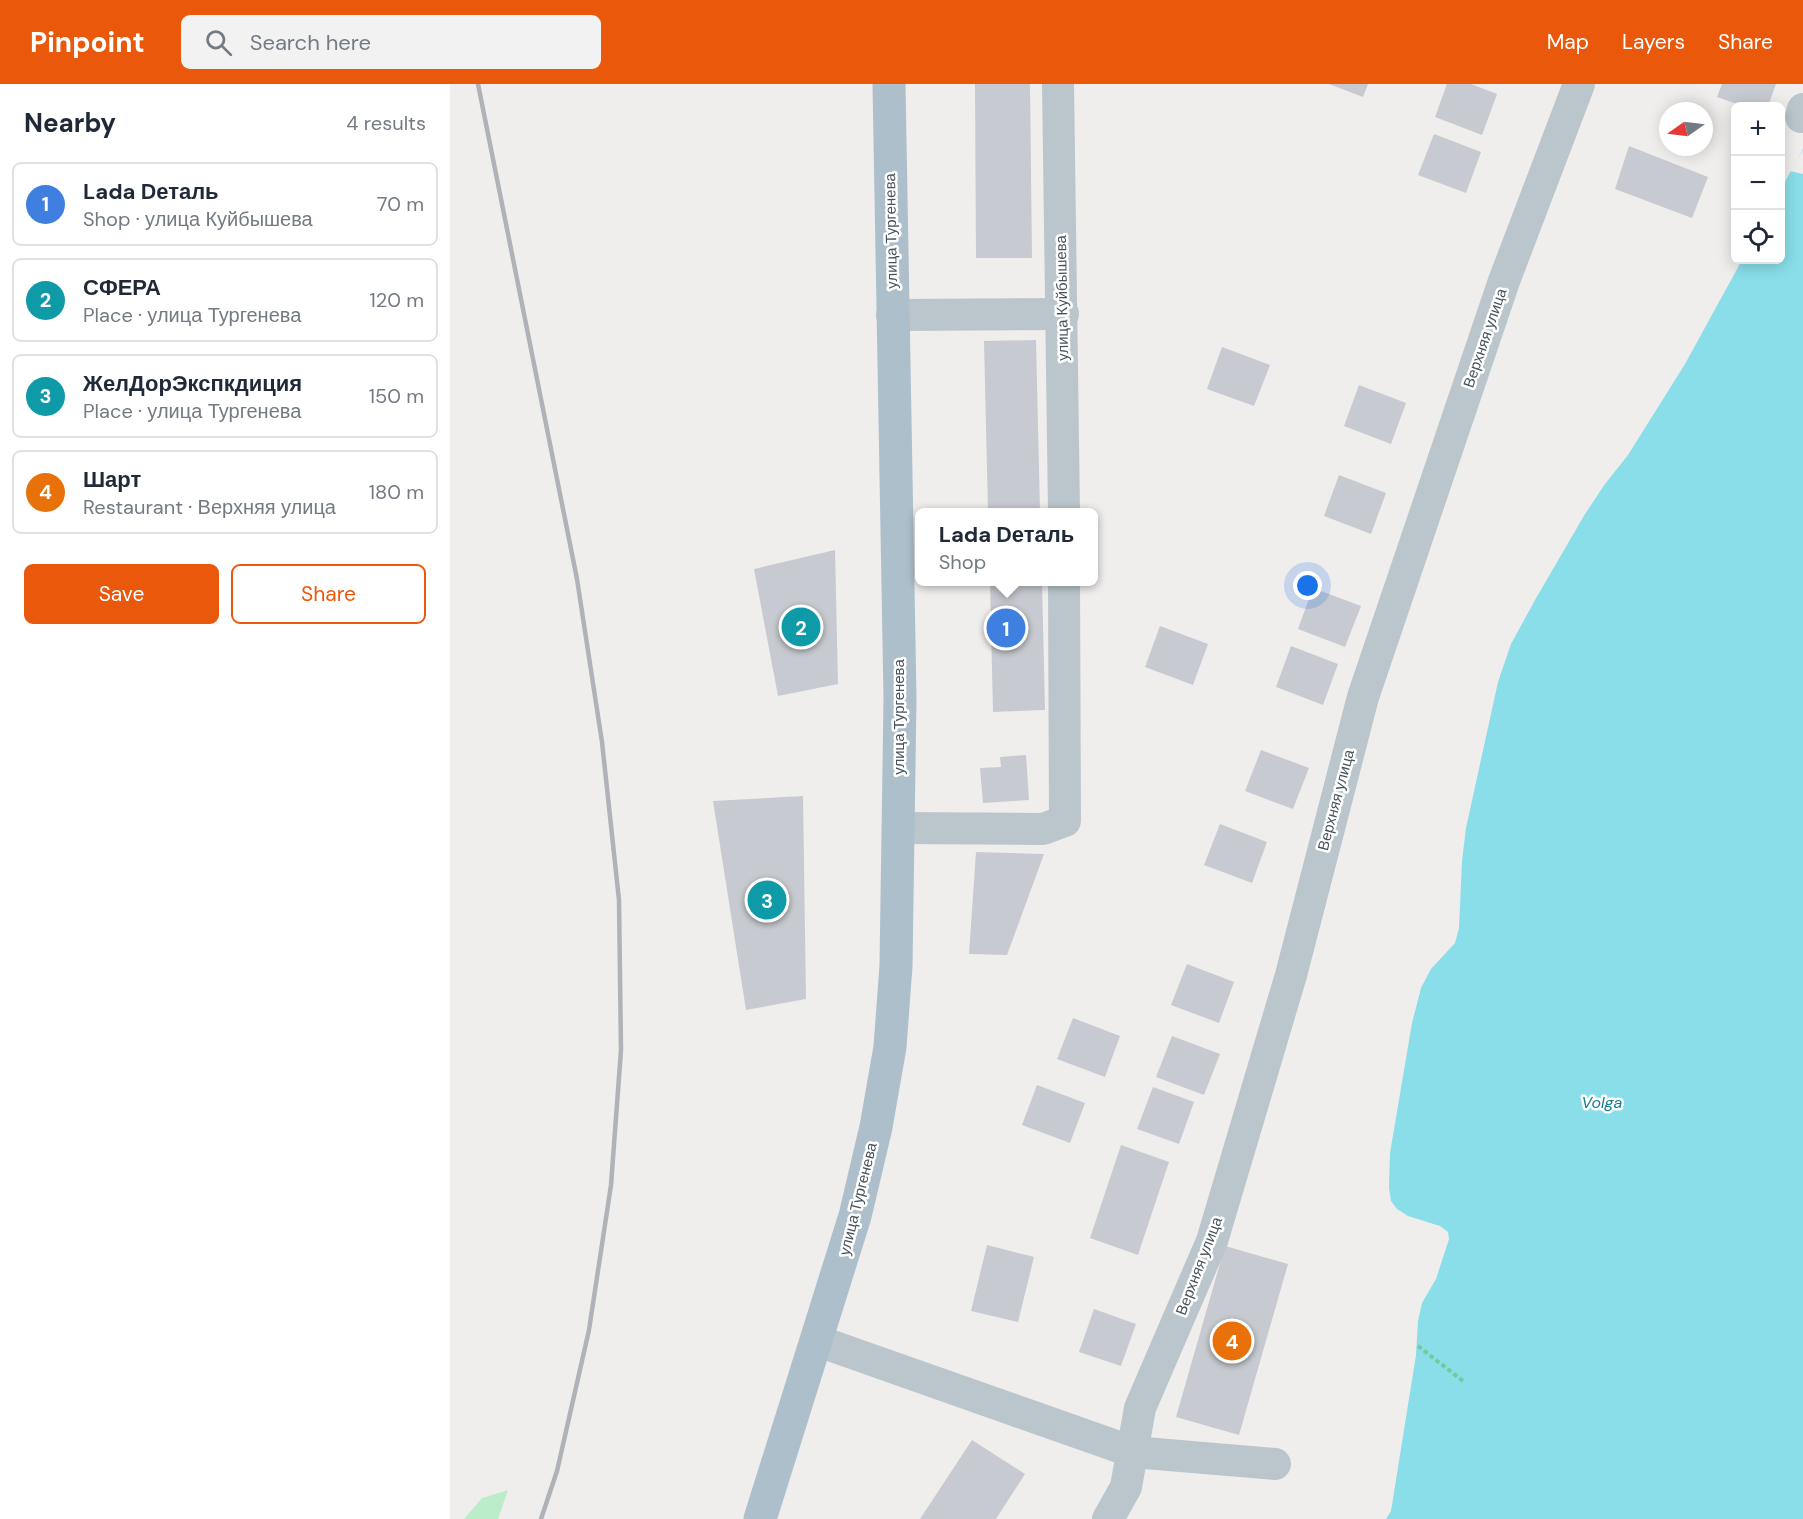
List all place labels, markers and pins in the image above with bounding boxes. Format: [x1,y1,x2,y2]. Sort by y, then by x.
pin: 2 [782,604,820,650]
pin: 1 [986,606,1026,650]
pin: 3 [748,878,786,922]
pin: 4 [1212,1318,1252,1364]

